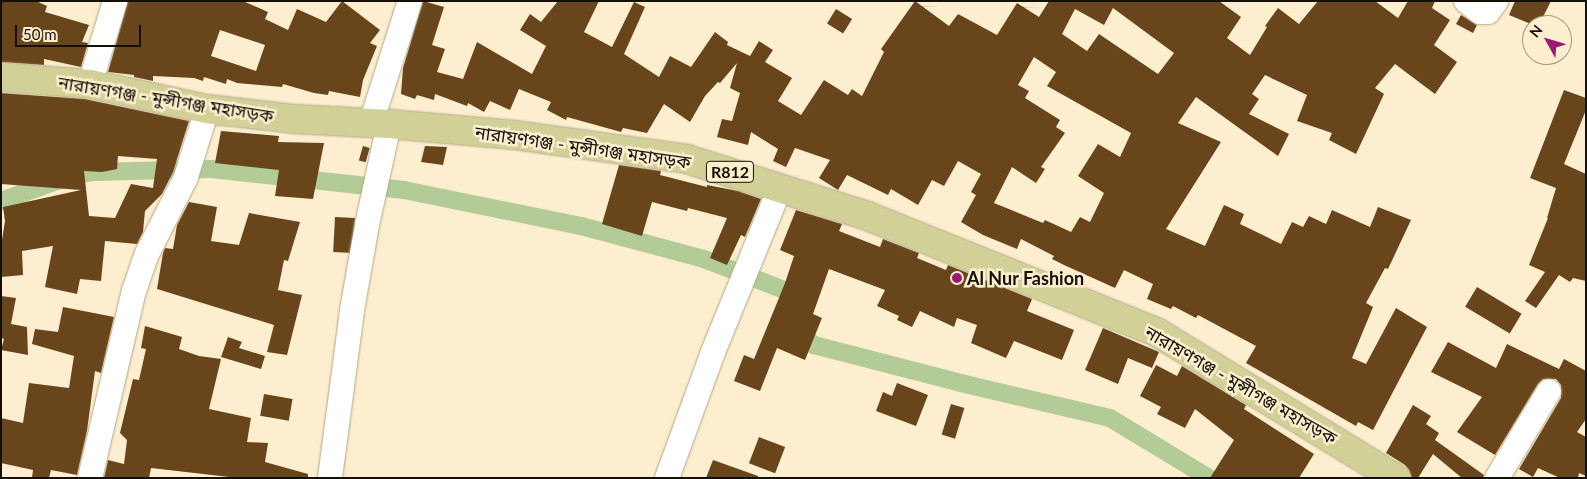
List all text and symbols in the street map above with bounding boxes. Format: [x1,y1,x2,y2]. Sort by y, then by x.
scale bar [18,15,144,47]
north arrow [1522,15,1572,65]
text: N [1526,21,1546,40]
text: 50 m [23,25,57,43]
street label: নারায়ণগঞ্জ - মুন্সীগঞ্জ মহাসড়ক [57,71,275,127]
street label: নারায়ণগঞ্জ - মুন্সীগঞ্জ মহাসড়ক [474,121,692,173]
road number: R812 [705,158,755,186]
place label: Al Nur Fashion [967,267,1085,289]
marker: Al Nur Fashion [951,272,963,284]
street label: নারায়ণগঞ্জ - মুন্সীগঞ্জ মহাসড়ক [1141,321,1341,449]

